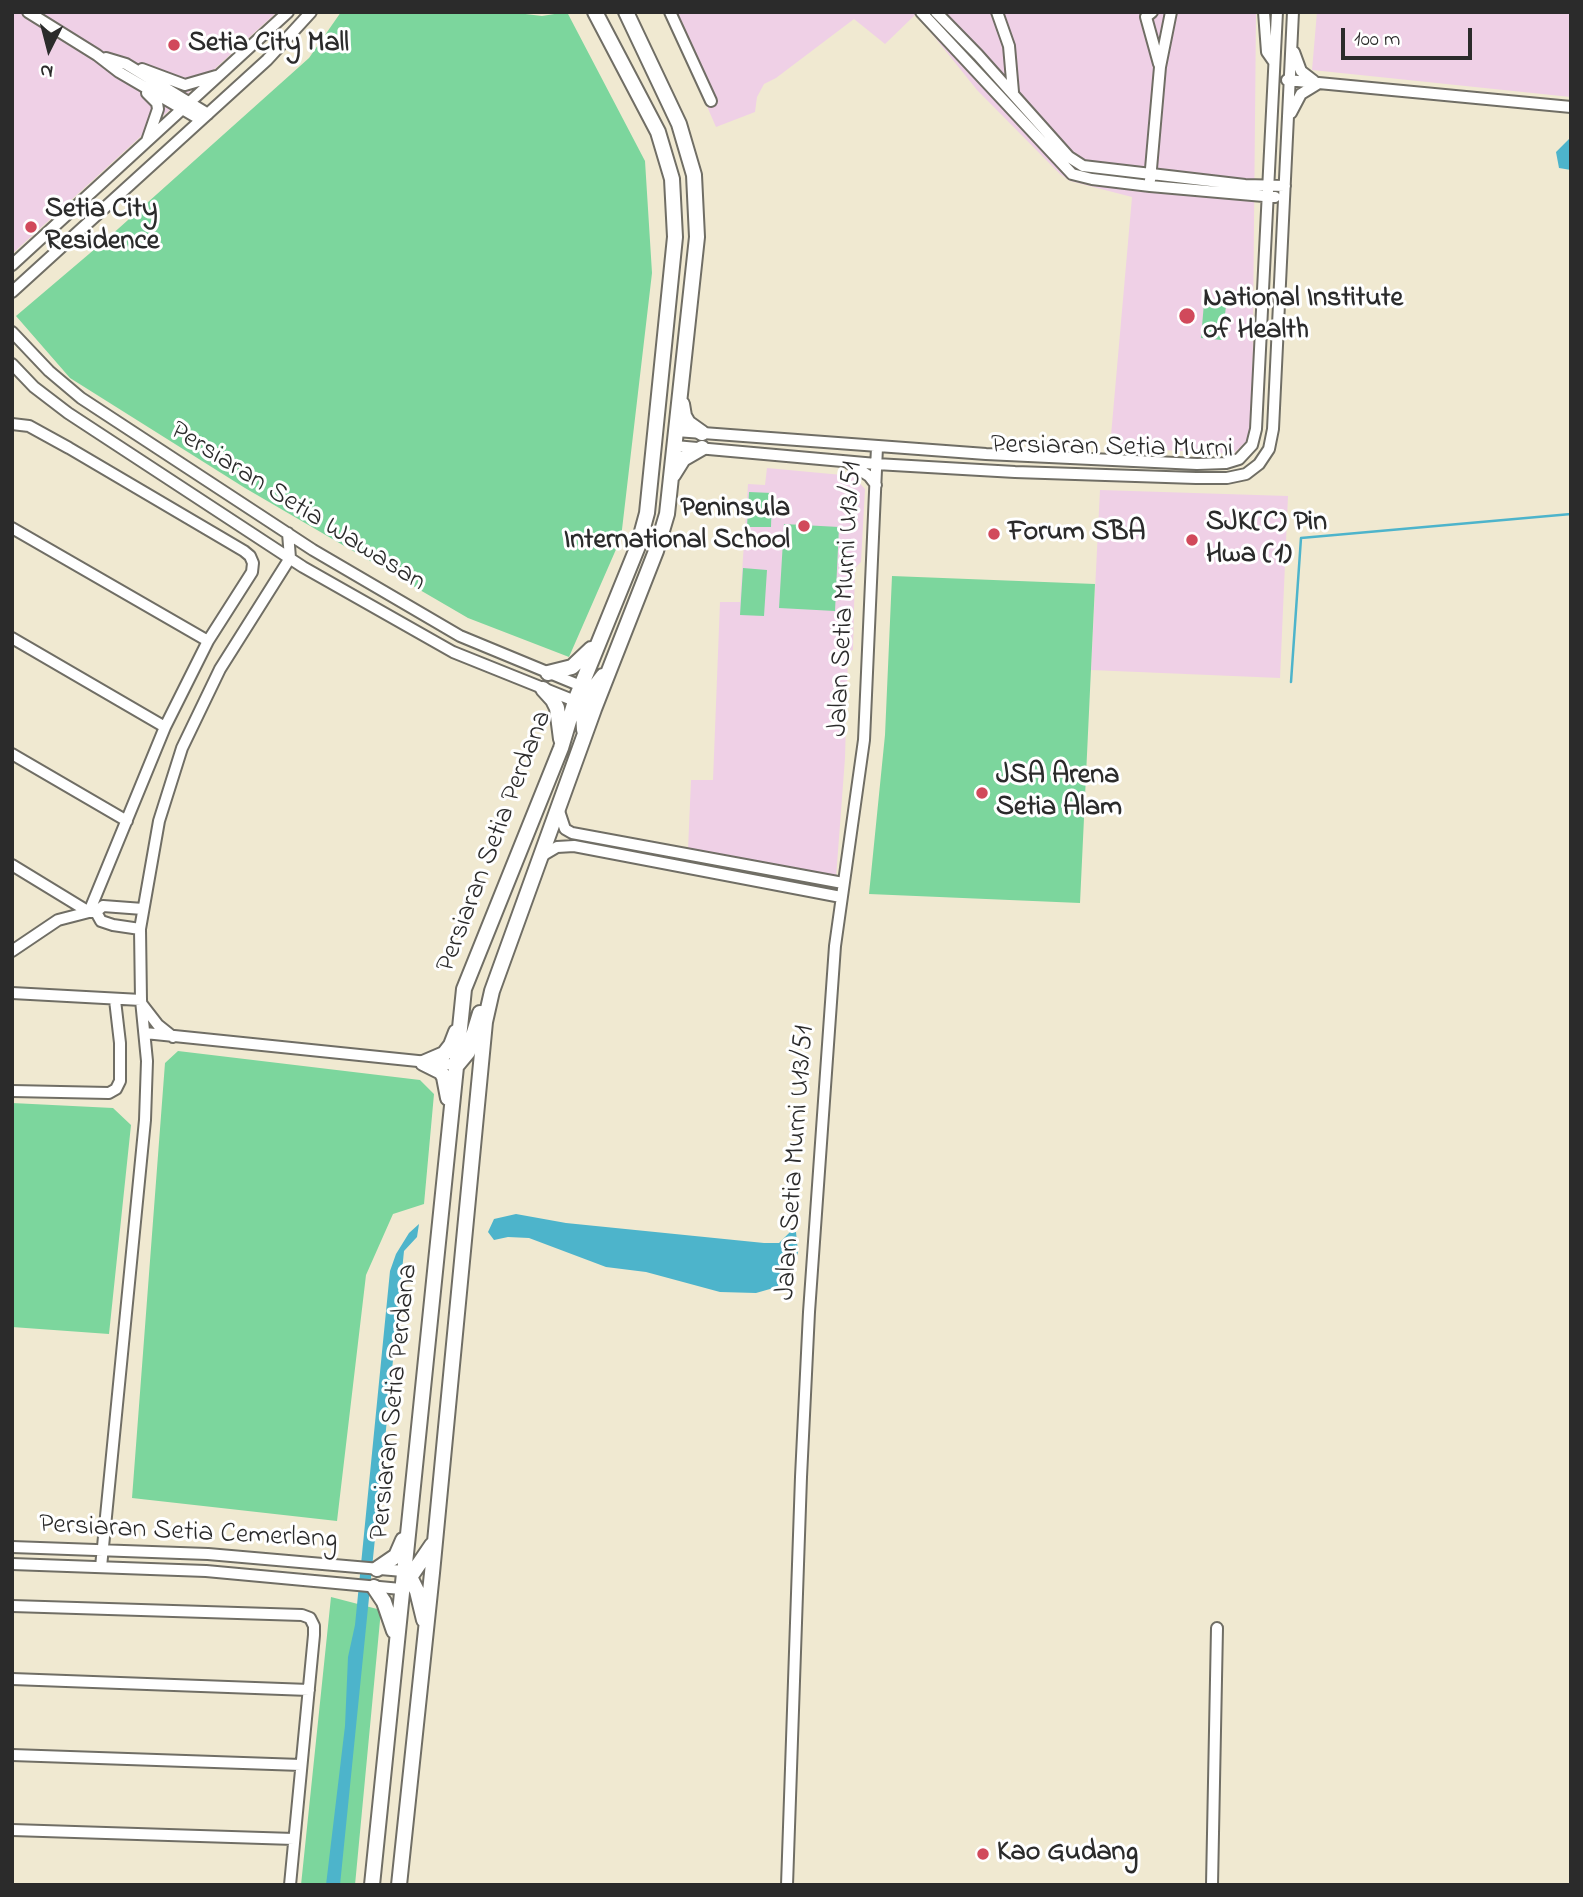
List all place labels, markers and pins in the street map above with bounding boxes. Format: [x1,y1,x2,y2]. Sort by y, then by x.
place label: Setia City Mall [188,28,349,62]
marker: Setia City Mall [166,37,182,53]
place label: Setia City Residence [45,194,159,260]
marker: Setia City Residence [23,219,39,235]
place label: National Institute of Health [1203,283,1403,349]
marker: National Institute of Health [1177,306,1197,326]
place label: Peninsula International School [564,493,790,559]
place label: SJK(C) Pin Hwa (1) [1206,507,1327,573]
place label: Forum SBA [1008,517,1146,551]
marker: Peninsula International School [796,518,812,534]
marker: Forum SBA [986,526,1002,542]
marker: SJK(C) Pin Hwa (1) [1184,532,1200,548]
place label: JSA Arena Setia Alam [996,760,1122,826]
marker: JSA Arena Setia Alam [974,785,990,801]
place label: Kao Gudang [997,1837,1138,1871]
marker: Kao Gudang [975,1846,991,1862]

